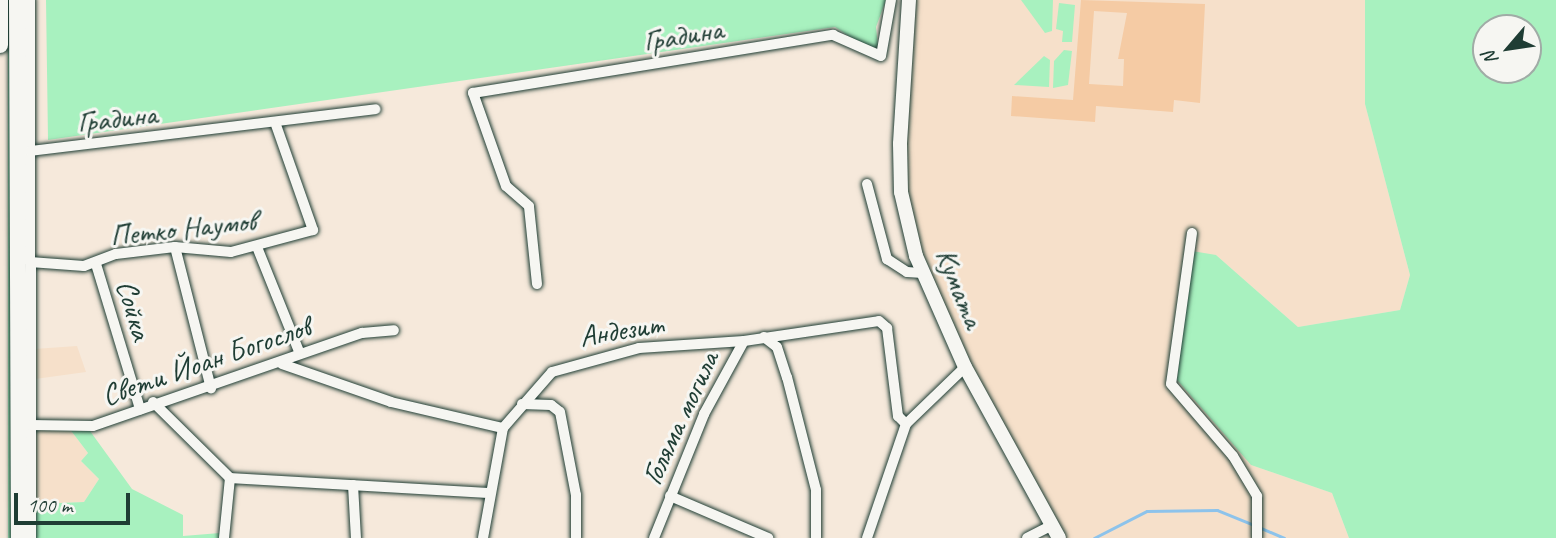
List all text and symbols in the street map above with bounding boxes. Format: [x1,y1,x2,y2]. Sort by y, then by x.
street label: Градина [641,11,725,59]
north arrow [1472,14,1542,84]
text: N [1477,47,1504,69]
street label: Градина [75,96,159,140]
street label: Петко Наумов [108,202,258,254]
street label: Кумата [928,243,992,333]
street label: Сойка [108,276,160,344]
street label: Андезит [577,306,665,354]
street label: Свети Йоан Богослов [97,309,315,413]
street label: Голяма могила [633,345,727,491]
scale bar [18,478,133,522]
text: 100 m [27,492,72,518]

